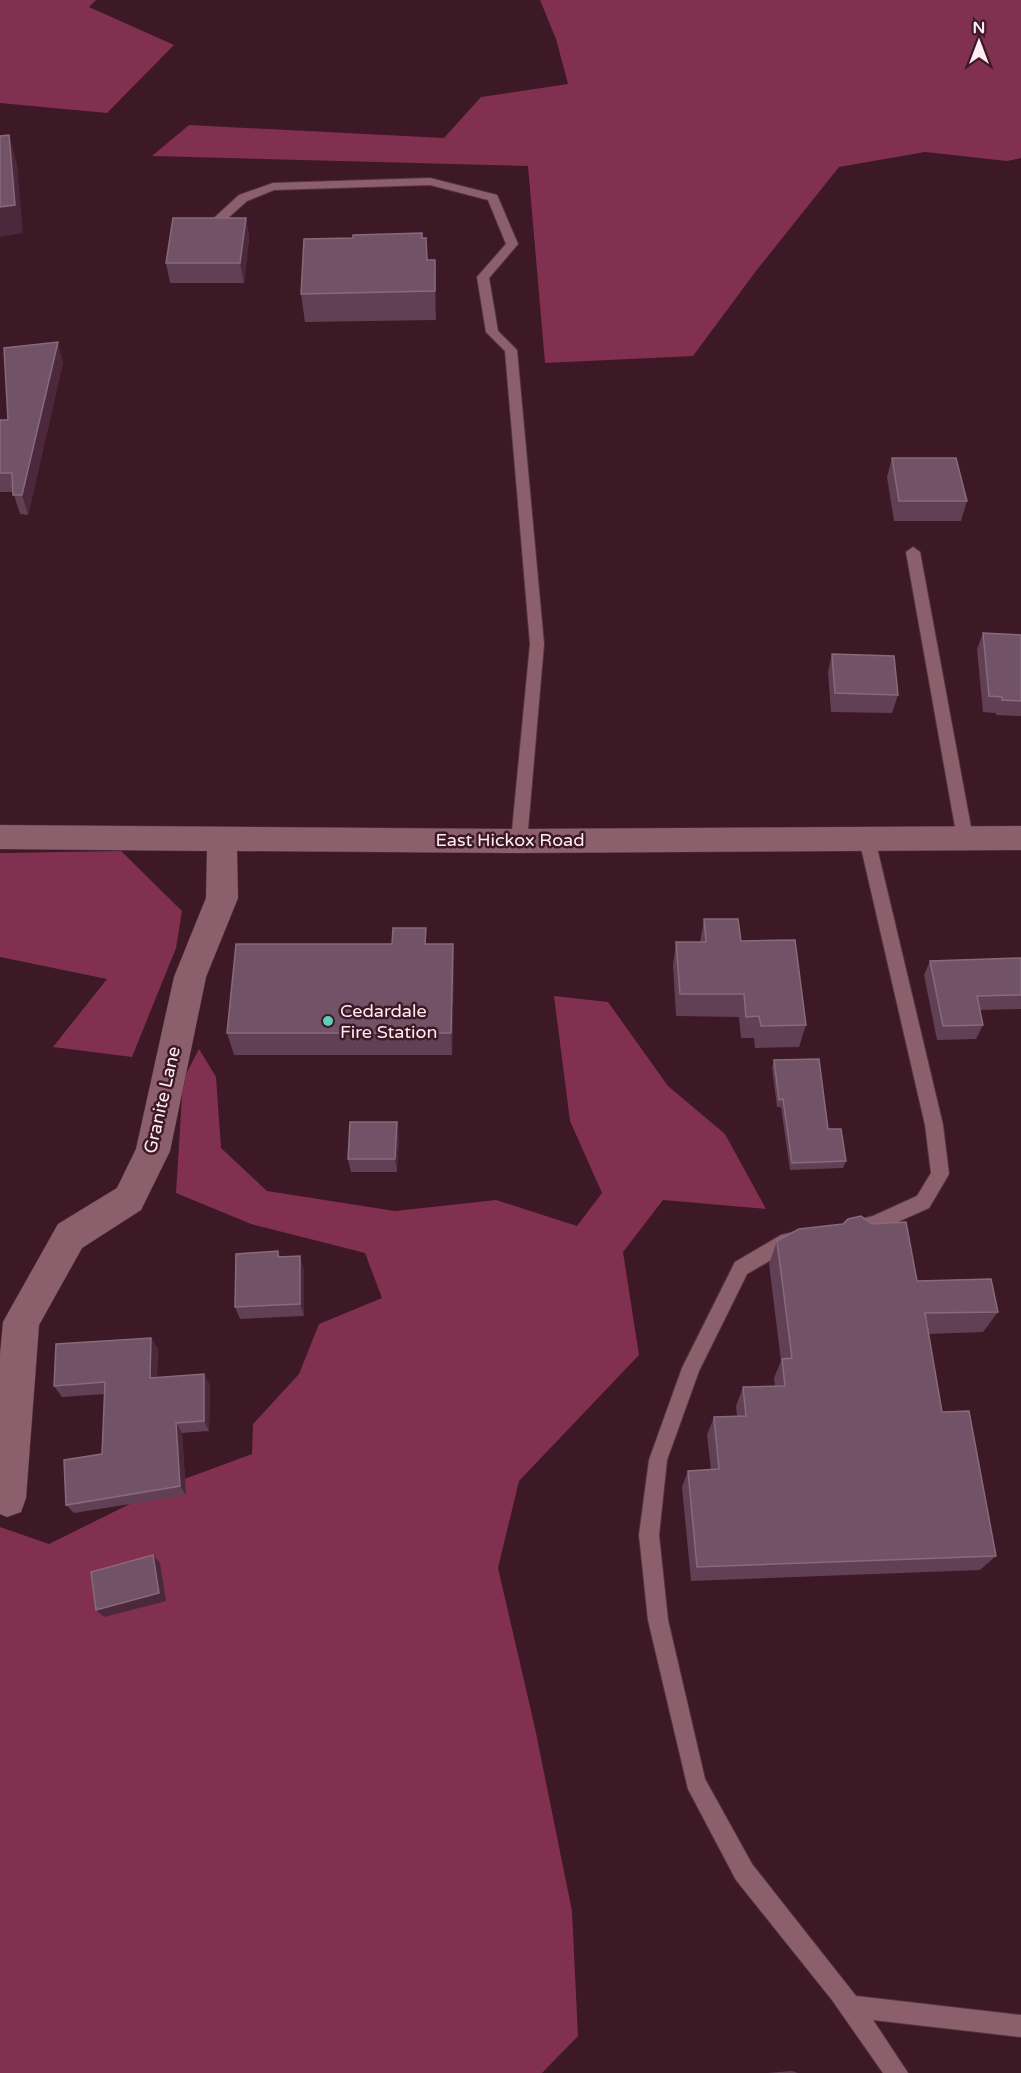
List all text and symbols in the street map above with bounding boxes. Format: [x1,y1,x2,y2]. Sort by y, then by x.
north arrow [949,12,1009,72]
text: N [973,18,985,38]
street label: East Hickox Road [435,829,585,851]
place label: Cedardale Fire Station [340,1000,437,1043]
marker: Cedardale Fire Station [321,1014,335,1028]
street label: Granite Lane [139,1044,185,1156]

